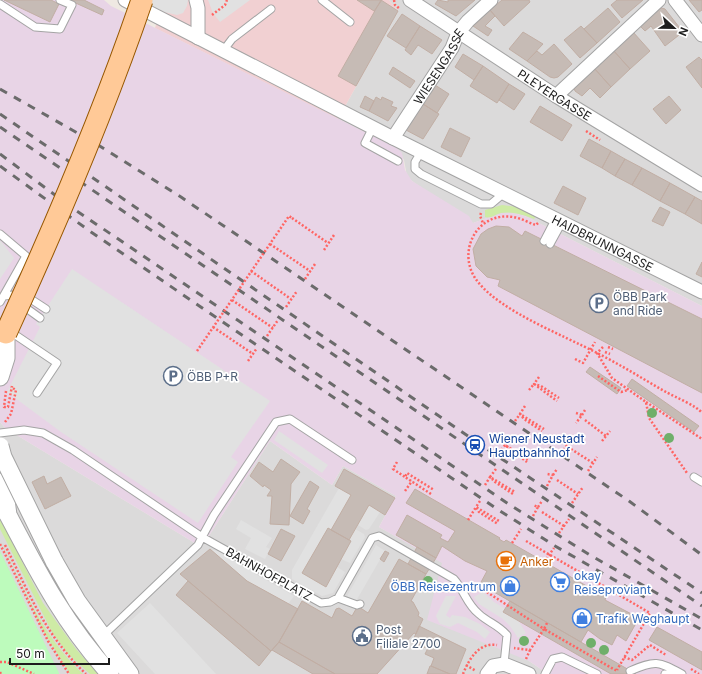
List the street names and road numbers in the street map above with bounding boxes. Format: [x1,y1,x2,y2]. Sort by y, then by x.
street label: WIESENGASSE [410,25,466,107]
street label: PLEYERGASSE [515,66,594,123]
street label: HAIDBRUNNGASSE [550,211,656,274]
street label: BAHNHOFPLATZ [223,544,315,604]

